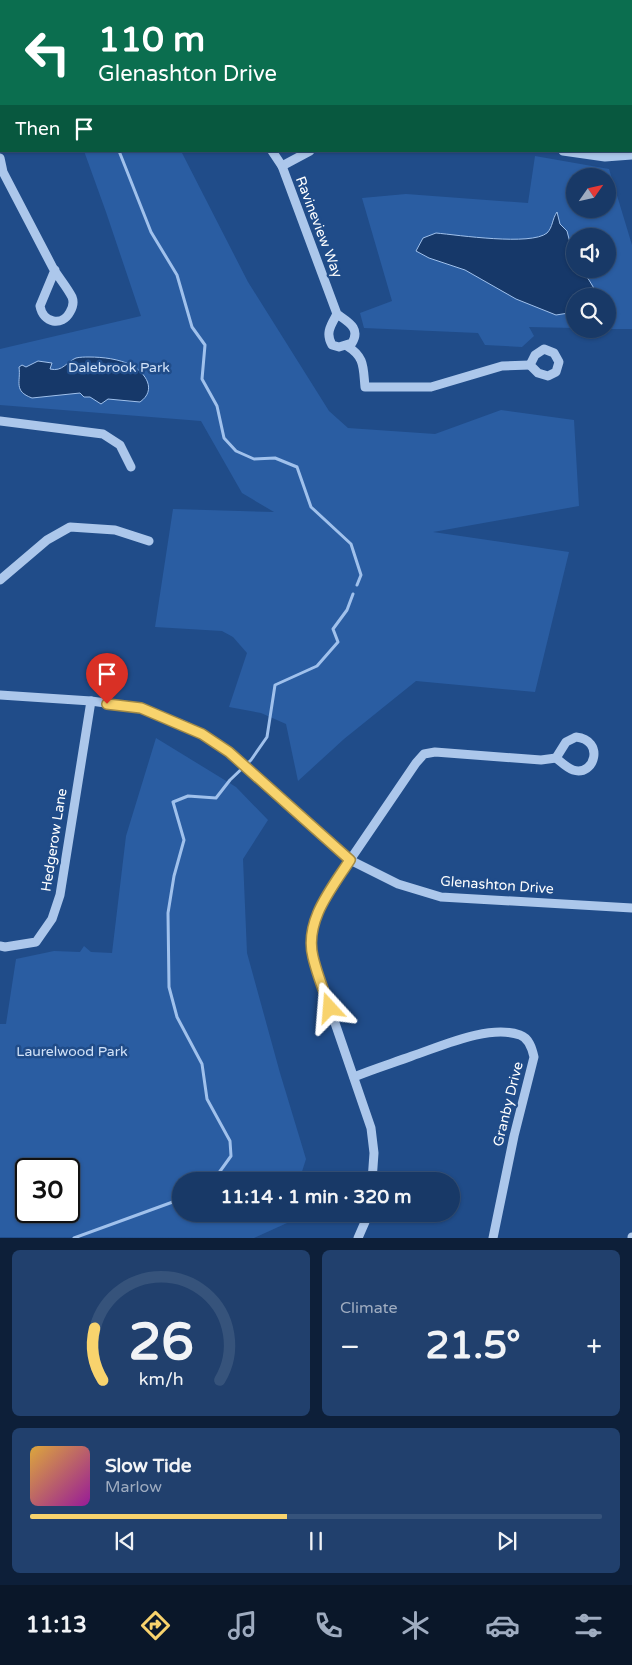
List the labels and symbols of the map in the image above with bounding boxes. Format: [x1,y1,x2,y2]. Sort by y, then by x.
north arrow [566,168,616,218]
street label: Ravineview Way [292,174,346,281]
park label: Dalebrook Park [68,359,170,376]
pin [86,653,128,704]
street label: Hedgerow Lane [37,787,71,893]
street label: Glenashton Drive [440,873,554,897]
position arrow [303,981,355,1033]
park label: Laurelwood Park [16,1043,128,1060]
street label: Granby Drive [489,1060,527,1148]
speed limit sign: 30 [15,1158,80,1223]

